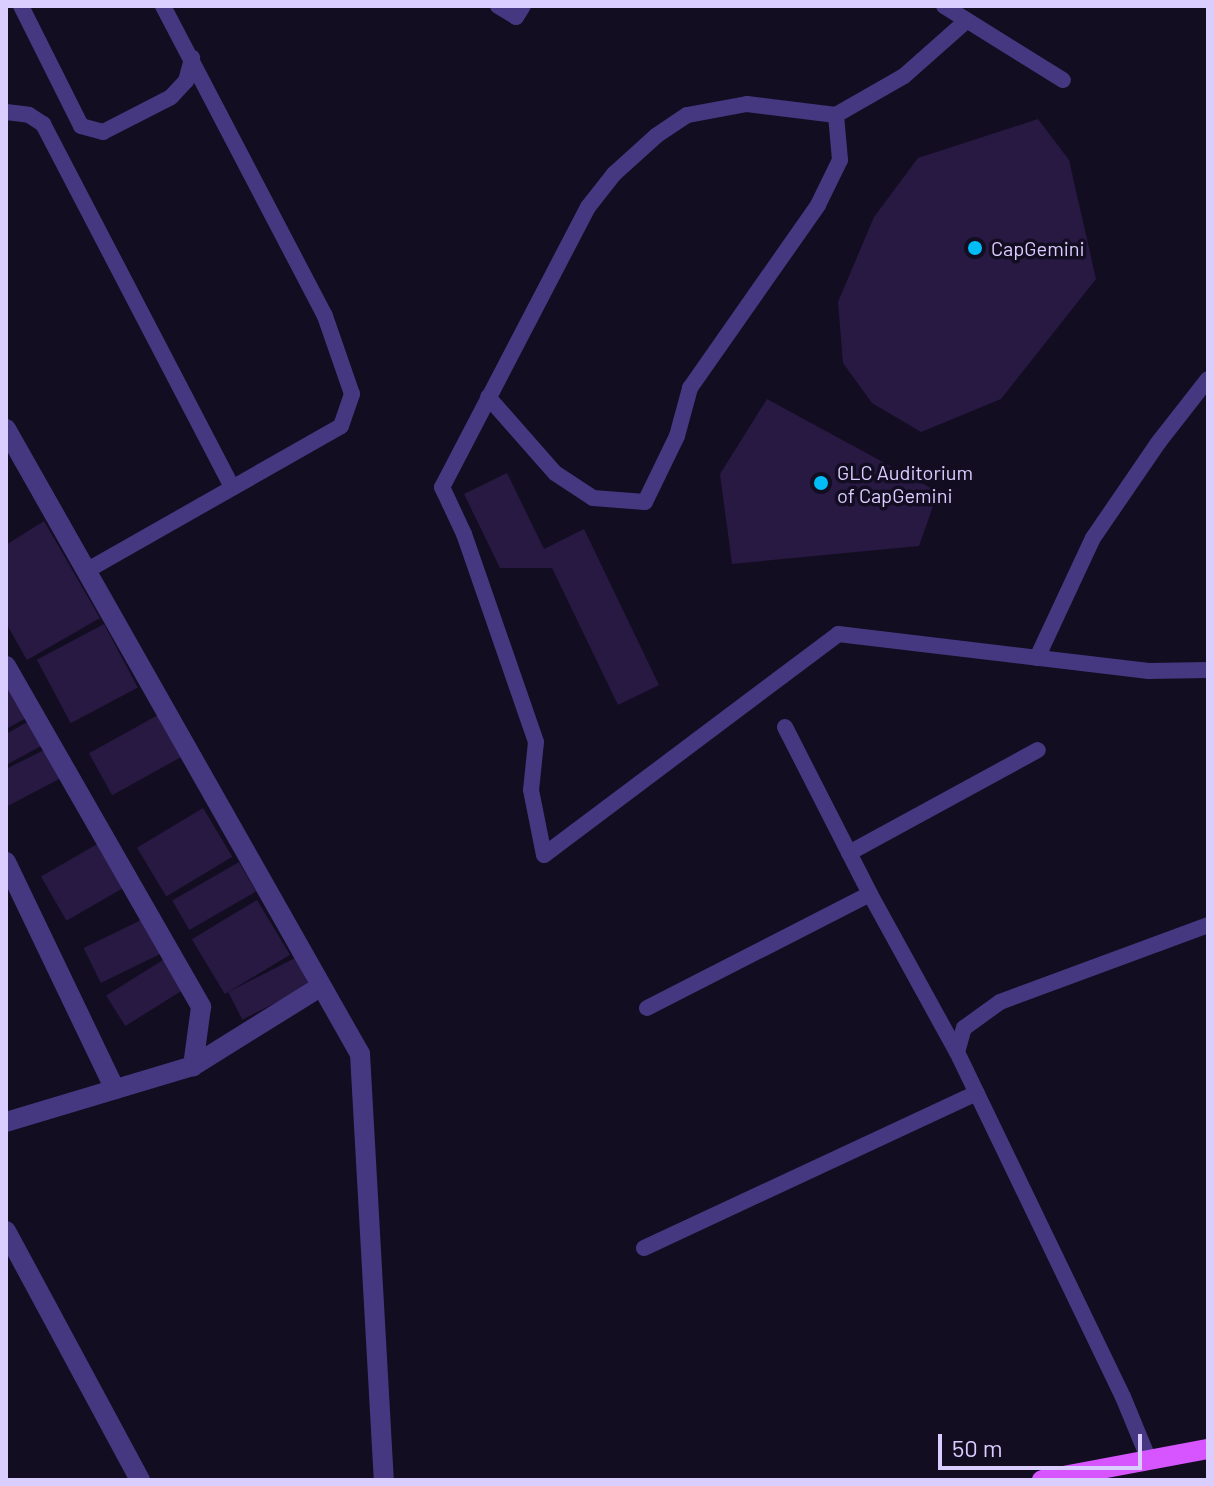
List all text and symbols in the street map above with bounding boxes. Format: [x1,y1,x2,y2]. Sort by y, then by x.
place label: CapGemini [991,236,1085,260]
marker: CapGemini [966,239,984,257]
place label: GLC Auditorium of CapGemini [837,460,973,507]
marker: GLC Auditorium of CapGemini [812,474,830,492]
scale bar [942,1418,1146,1468]
text: 50 m [952,1433,1003,1462]

